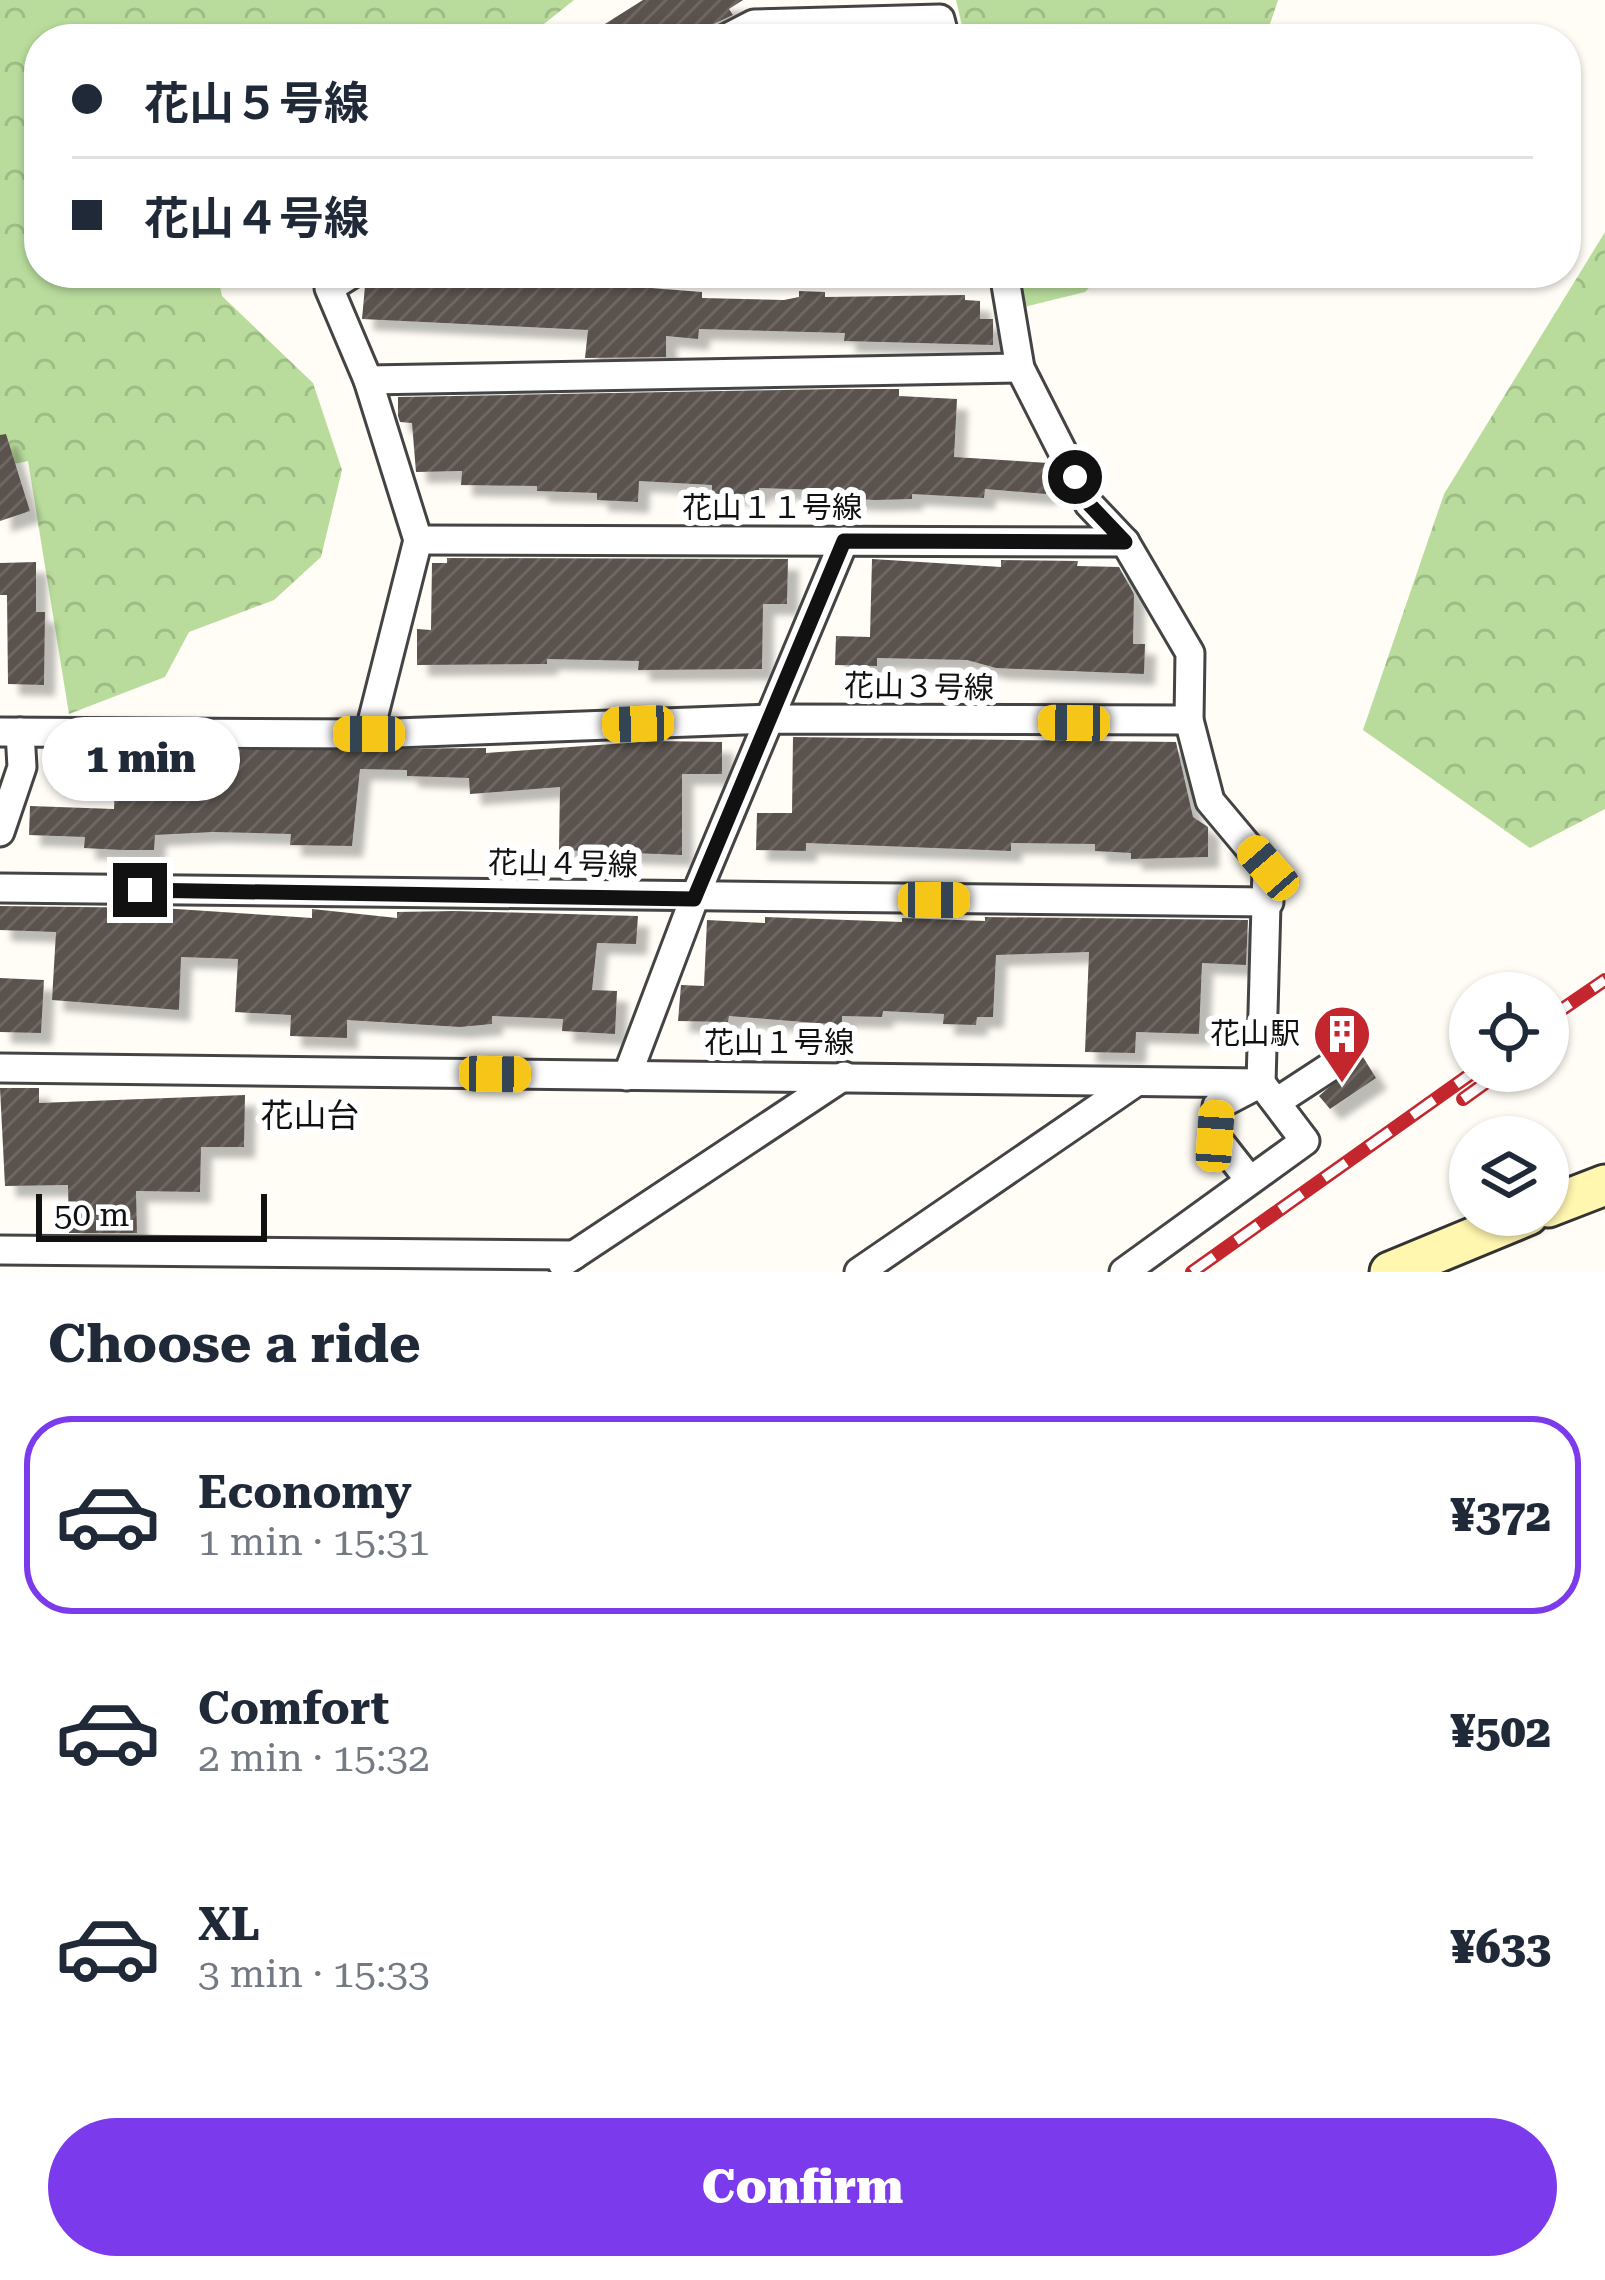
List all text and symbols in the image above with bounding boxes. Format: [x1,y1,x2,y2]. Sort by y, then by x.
text: 花山５号線 [144,77,369,130]
text: 花山４号線 [144,192,369,245]
route start [1048,450,1102,504]
street label: 花山１１号線 [682,490,862,525]
street label: 花山３号線 [844,668,994,705]
car [1038,704,1110,742]
car [601,705,675,743]
callout: 1 min [41,716,239,800]
car [333,716,405,752]
text: 1 min [86,736,196,782]
car [1231,829,1305,907]
street label: 花山４号線 [488,845,638,882]
route end [113,863,167,917]
car [898,882,970,918]
map controls [1449,972,1569,1236]
button: locate [1449,972,1569,1092]
building icon: 花山駅 [1311,1003,1373,1085]
place label: 花山駅 [1210,1016,1300,1051]
street label: 花山１号線 [704,1025,854,1060]
car [459,1055,531,1093]
district label: 花山台 [261,1096,360,1135]
car [1195,1099,1235,1173]
button: layers [1449,1116,1569,1236]
scale bar [36,1188,267,1241]
text: 50 m [54,1195,129,1234]
text: Choose a ride [48,1312,421,1375]
icon: car [54,1461,162,1569]
text: Economy [198,1466,412,1519]
text: ¥372 [1450,1489,1551,1542]
text: 1 min · 15:31 [198,1519,430,1565]
icon: car [54,1677,162,1785]
text: Comfort [198,1682,389,1735]
text: ¥502 [1450,1705,1551,1758]
text: 2 min · 15:32 [198,1735,430,1781]
icon: car [54,1893,162,2001]
text: XL [198,1898,260,1951]
text: ¥633 [1450,1921,1551,1974]
text: 3 min · 15:33 [198,1951,430,1997]
button: Confirm [48,2118,1557,2256]

